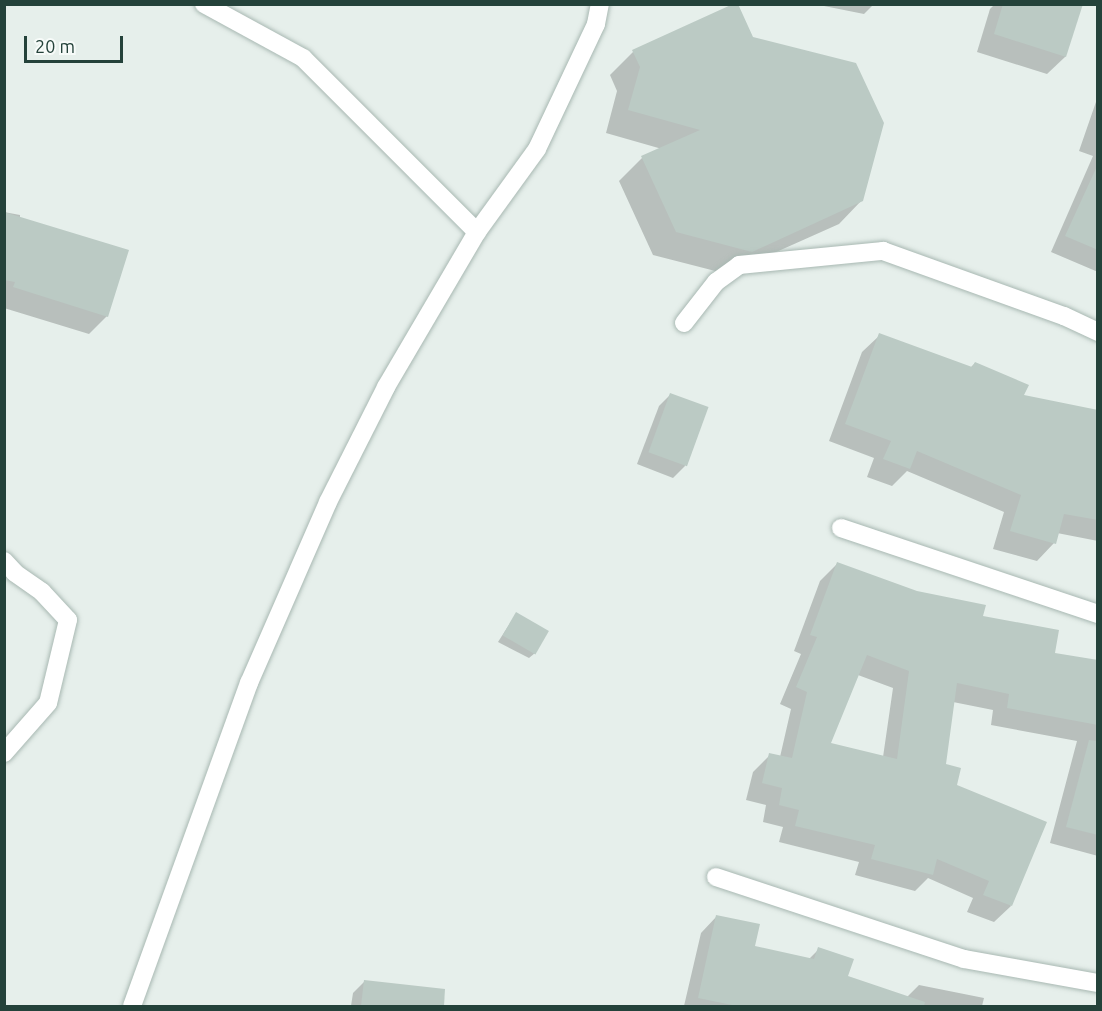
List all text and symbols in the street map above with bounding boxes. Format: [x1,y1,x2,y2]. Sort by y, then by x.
scale bar [27,24,126,62]
text: 20 m [35,36,75,56]

